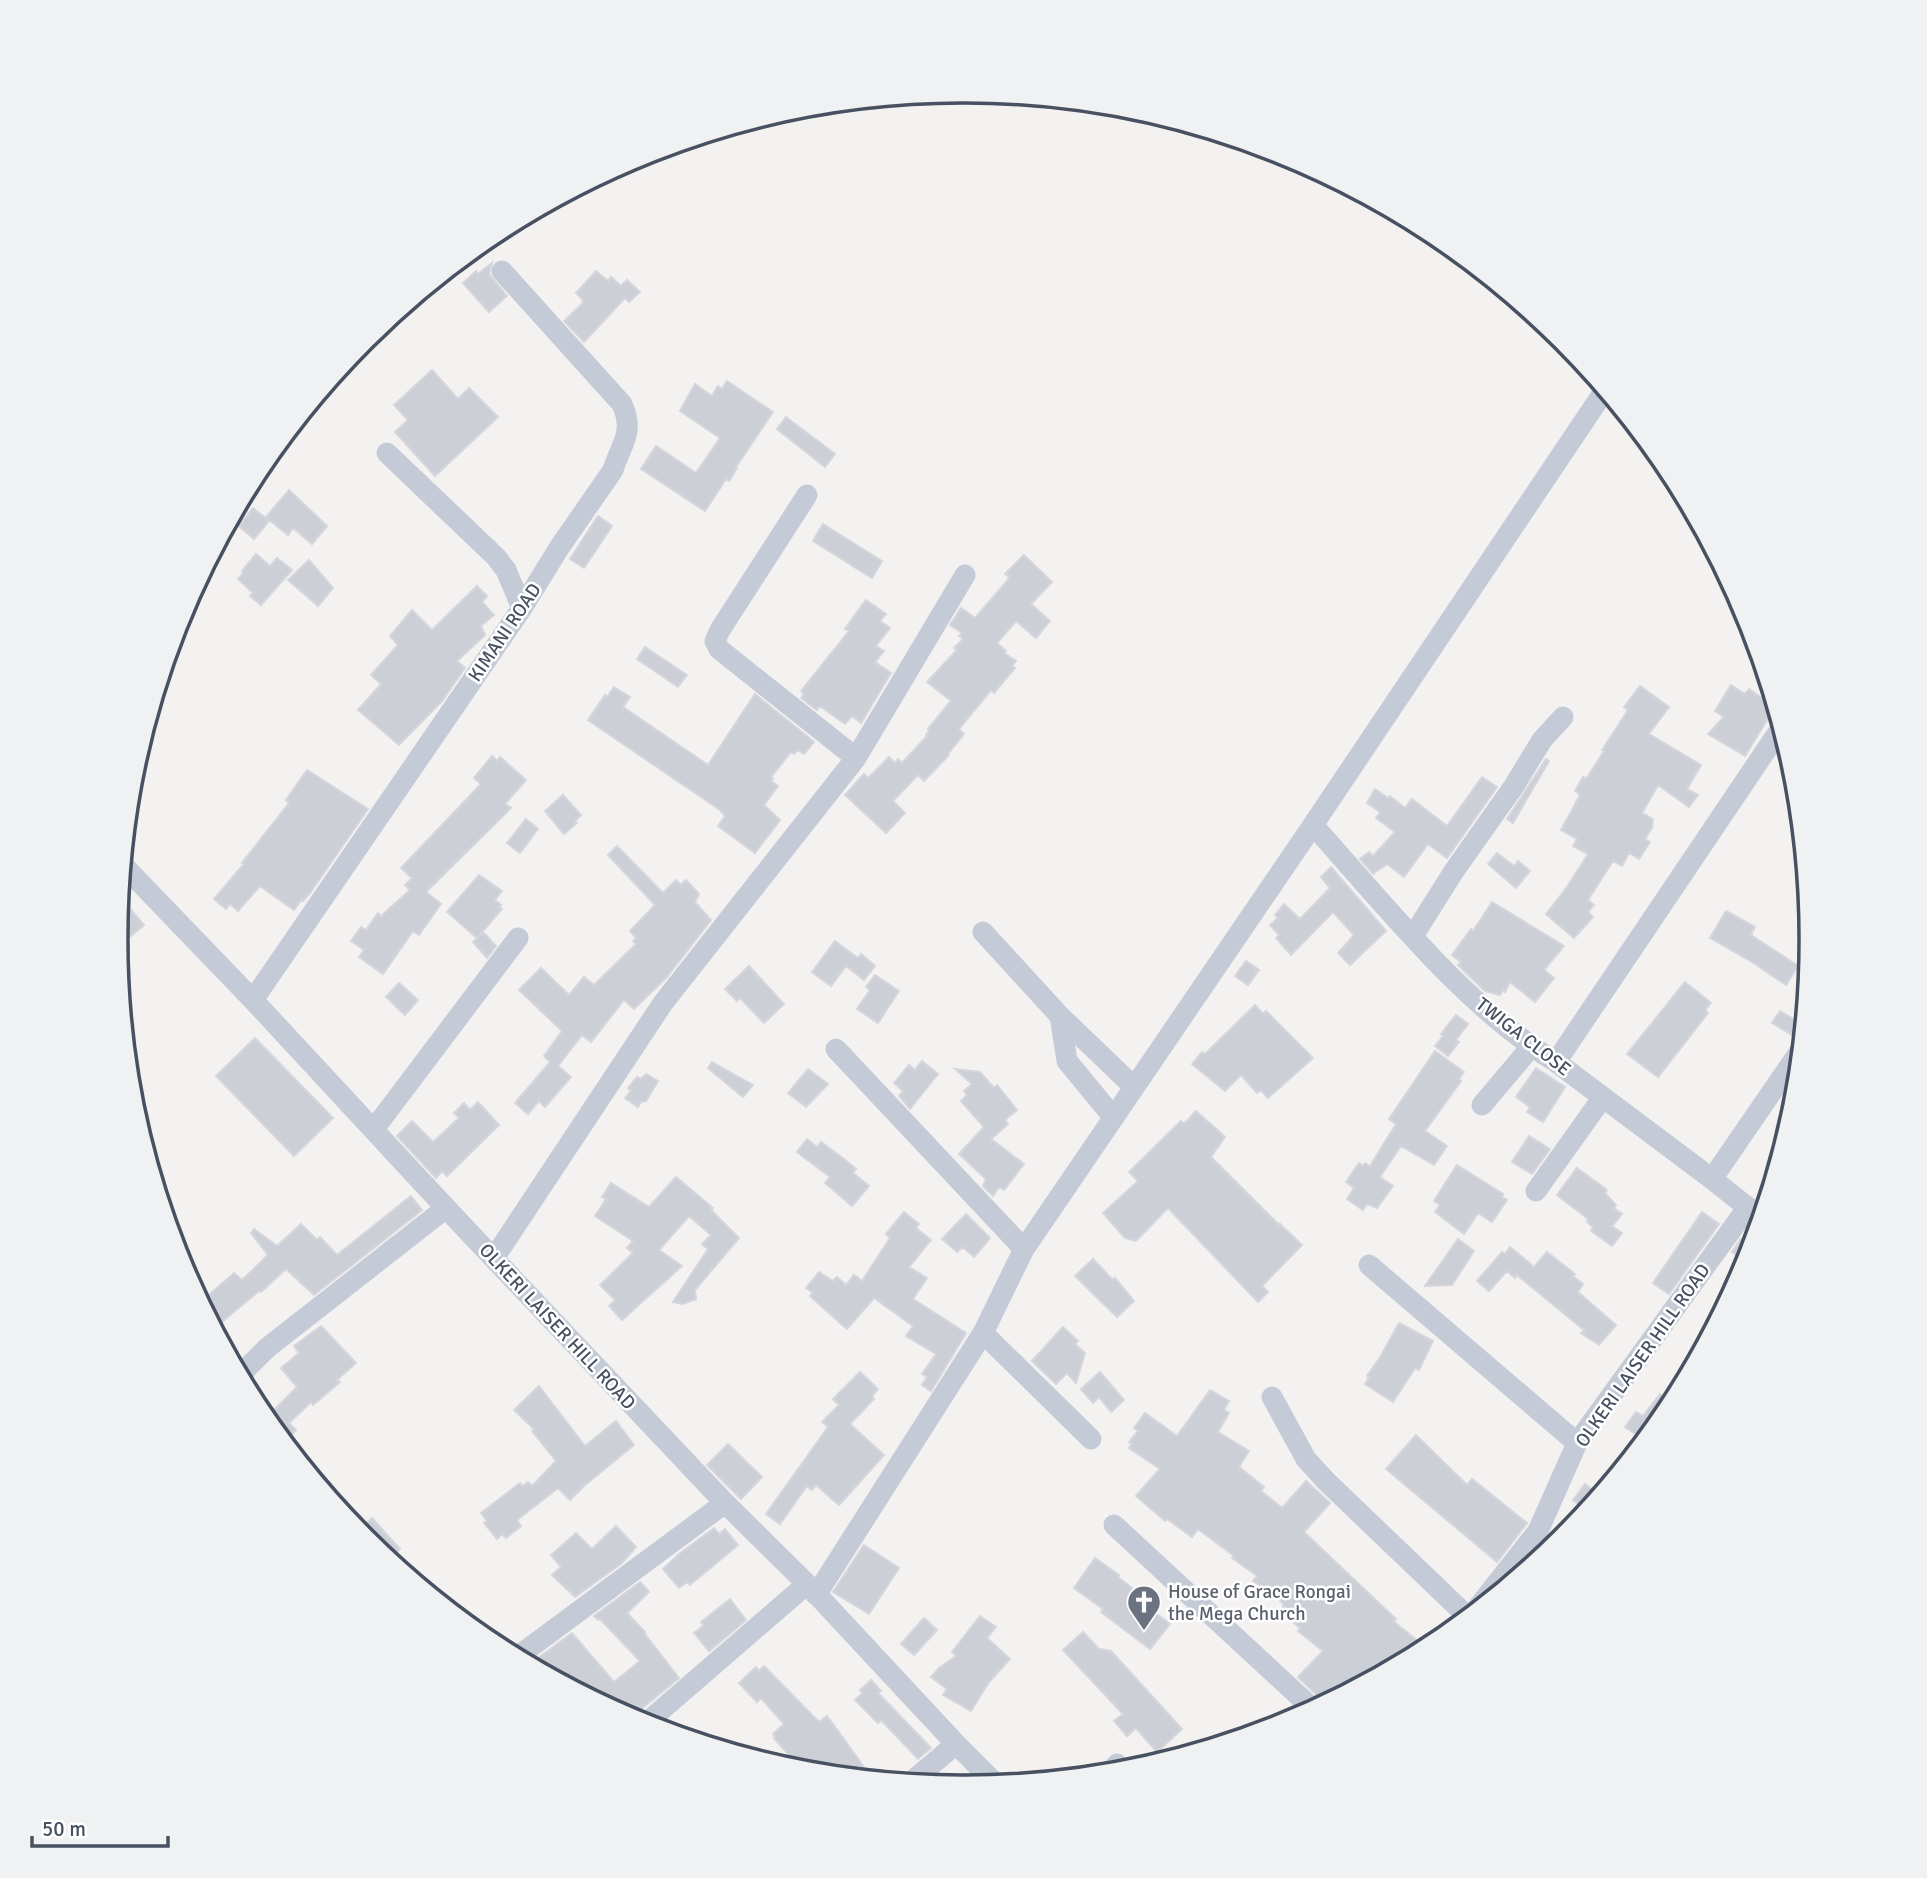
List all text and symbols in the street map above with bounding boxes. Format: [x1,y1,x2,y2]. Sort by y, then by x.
street label: KIMANI ROAD [463,579,547,686]
street label: TWIGA CLOSE [1471,992,1576,1081]
street label: OLKERI LAISER HILL ROAD [474,1239,641,1415]
street label: OLKERI LAISER HILL ROAD [1570,1259,1715,1452]
place label: House of Grace Rongai the Mega Church [1168,1580,1351,1626]
church icon: House of Grace Rongai the Mega Church [1125,1583,1163,1632]
scale bar [32,1804,168,1848]
text: 50 m [42,1816,86,1842]

